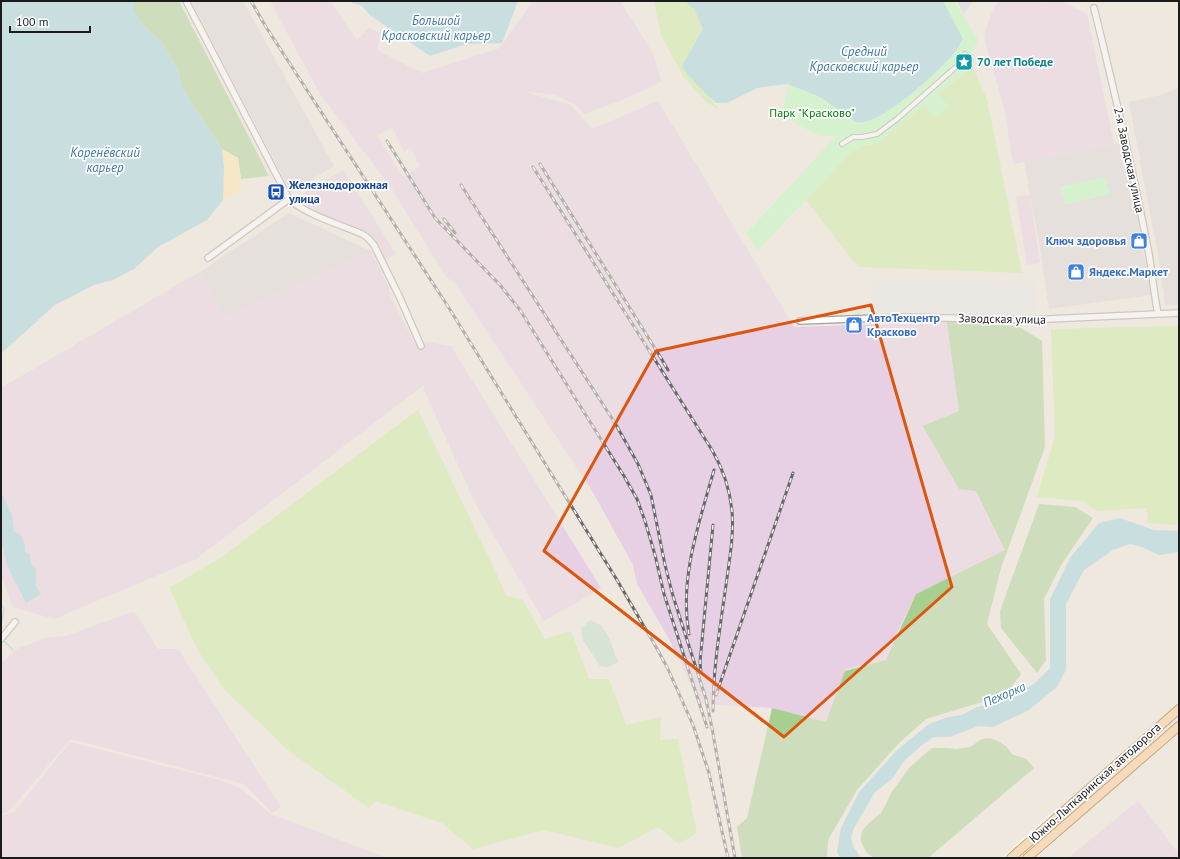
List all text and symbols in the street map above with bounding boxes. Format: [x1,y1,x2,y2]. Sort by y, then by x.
scale bar [10,8,90,34]
water label: Большой Красковский карьер [381,12,491,44]
text: 100 m [16,14,49,29]
water label: Средний Красковский карьер [809,43,919,75]
place icon: 70 лет Победе [954,52,974,72]
place label: 70 лет Победе [977,54,1053,69]
park label: Парк "Красково" [769,105,855,120]
street label: 2-я Заводская улица [1111,106,1148,214]
water label: Коренёвский карьер [70,144,140,176]
place label: Железнодорожная улица [288,177,388,206]
bus stop icon: Железнодорожная улица [266,182,286,202]
shop icon: Ключ здоровья [1129,231,1149,251]
place label: Ключ здоровья [1046,233,1126,248]
shop icon: Яндекс.Маркет [1066,262,1086,282]
place label: Яндекс.Маркет [1089,264,1168,279]
place label: АвтоТехцентр Красково [867,310,940,339]
street label: Заводская улица [958,310,1046,327]
shop icon: АвтоТехцентр Красково [844,315,864,335]
water label: Пехорка [980,678,1029,711]
street label: Южно-Лыткаринская автодорога [1026,719,1164,846]

